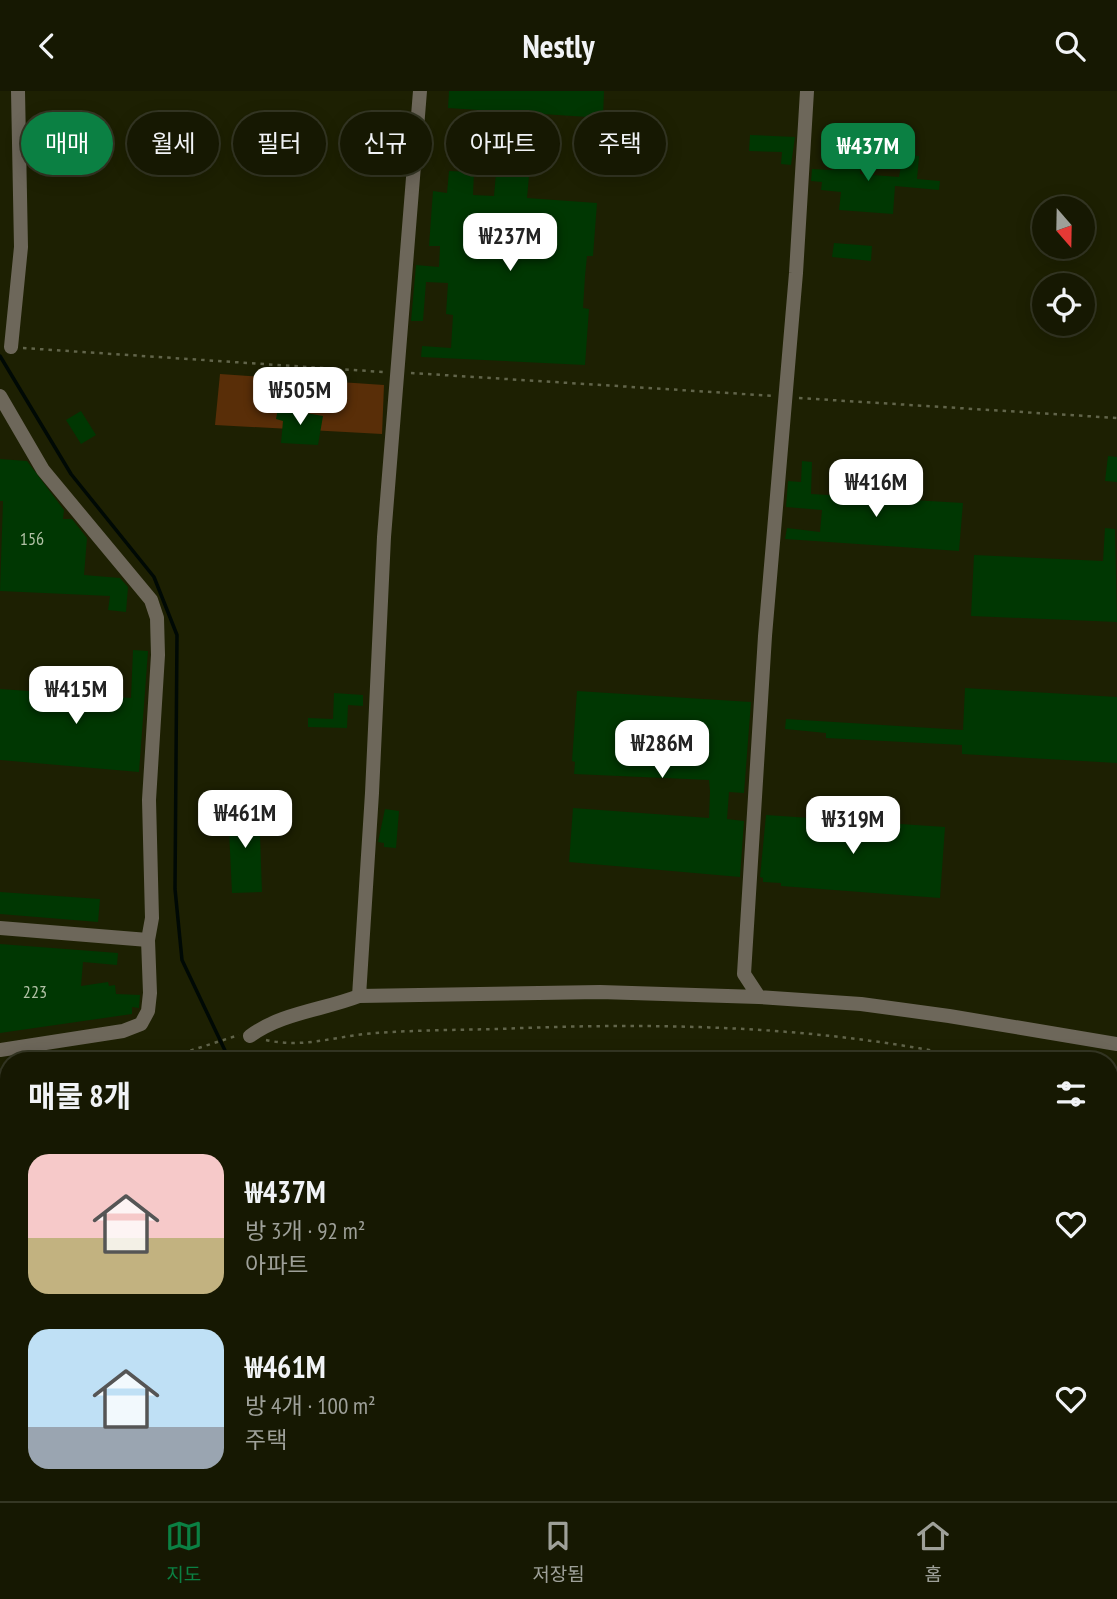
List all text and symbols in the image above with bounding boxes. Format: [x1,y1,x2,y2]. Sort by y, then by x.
text: Nestly [522,25,595,67]
icon: back [28,27,66,65]
icon: search [1051,27,1089,65]
chip: 매매 [21,112,113,175]
chip: 월세 [127,112,219,175]
chip: 필터 [233,112,326,175]
chip: 신규 [340,112,432,175]
chip: 아파트 [446,112,560,175]
chip: 주택 [574,112,666,175]
pin: ₩437M [819,123,917,183]
text: ₩437M [837,131,899,160]
north arrow [1032,196,1096,259]
map controls [1032,196,1095,336]
pin: ₩237M [461,213,559,273]
text: ₩237M [479,221,541,250]
button: locate [1032,273,1095,336]
pin: ₩505M [251,367,349,427]
text: ₩505M [269,375,331,404]
pin: ₩416M [827,459,925,519]
text: ₩416M [845,467,907,496]
house number: 156 [20,527,44,550]
pin: ₩415M [27,667,125,726]
text: ₩415M [45,674,107,703]
pin: ₩286M [613,721,711,780]
text: ₩286M [631,728,693,757]
pin: ₩461M [196,791,294,850]
pin: ₩319M [804,797,902,856]
text: ₩461M [214,798,276,827]
text: ₩319M [822,804,884,833]
house number: 223 [23,980,47,1003]
icon: filters [1052,1075,1090,1113]
text: 매물 8개 [28,1076,131,1115]
text: ₩437M [245,1172,326,1211]
icon: home [84,1182,168,1266]
icon: heart [1052,1205,1090,1243]
text: 방 3개 · 92 m² [245,1216,365,1245]
text: 아파트 [245,1250,308,1279]
text: ₩461M [245,1347,326,1386]
icon: home [84,1357,168,1441]
icon: heart [1052,1380,1090,1418]
text: 방 4개 · 100 m² [245,1391,376,1420]
text: 주택 [245,1425,287,1454]
tab: 지도 [165,1517,203,1586]
tab: 저장됨 [532,1517,585,1586]
tab: 홈 [914,1517,952,1586]

